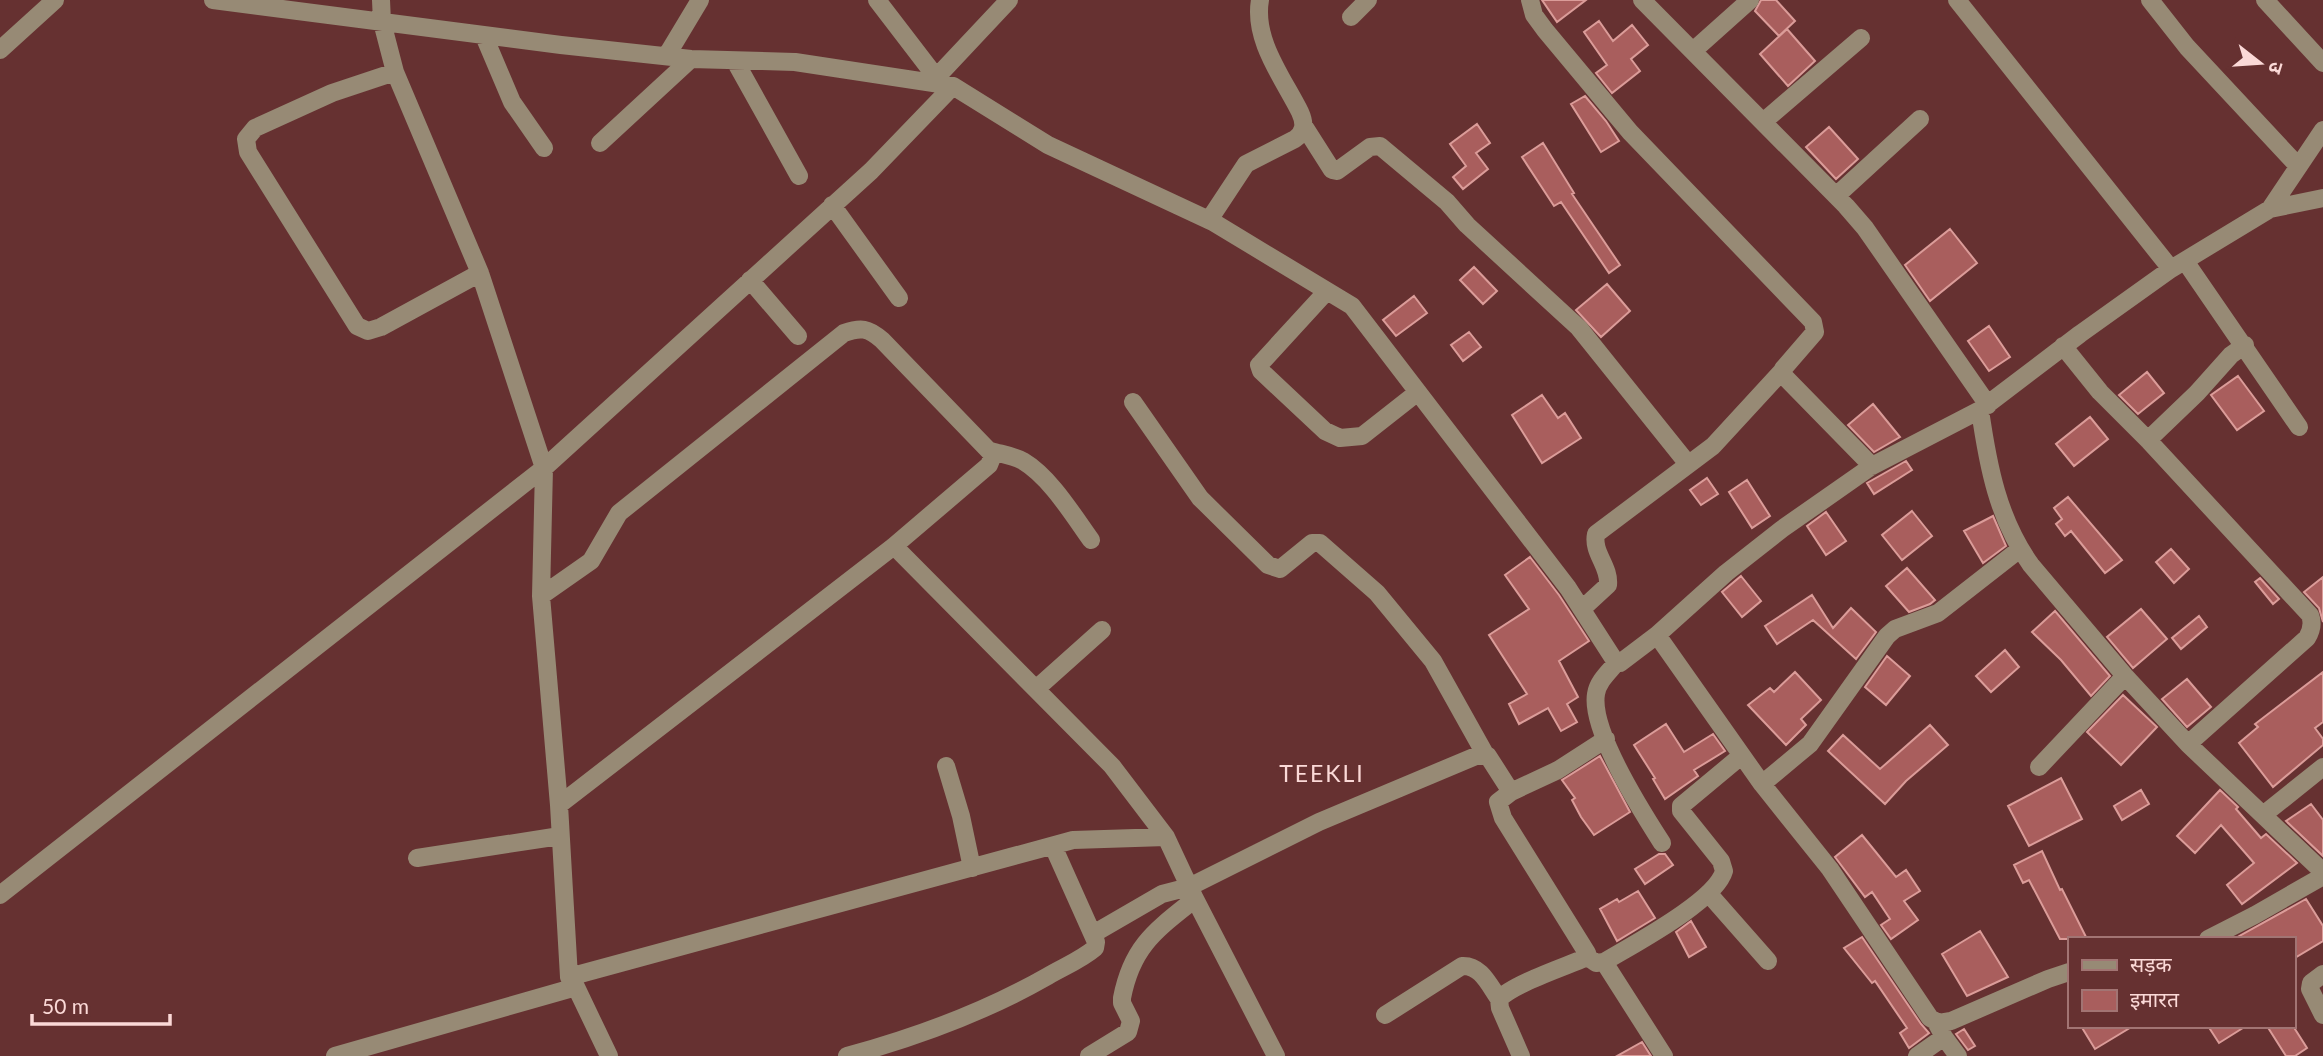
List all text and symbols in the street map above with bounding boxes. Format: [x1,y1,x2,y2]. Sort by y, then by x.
north arrow [2225,28,2295,98]
text: उ [2264,59,2289,78]
district label: TEEKLI [1279,759,1365,787]
legend [2068,937,2295,1028]
text: सड़क [2130,951,2172,976]
scale bar [32,982,170,1026]
text: इमारत [2130,986,2180,1011]
text: 50 m [42,993,89,1018]

